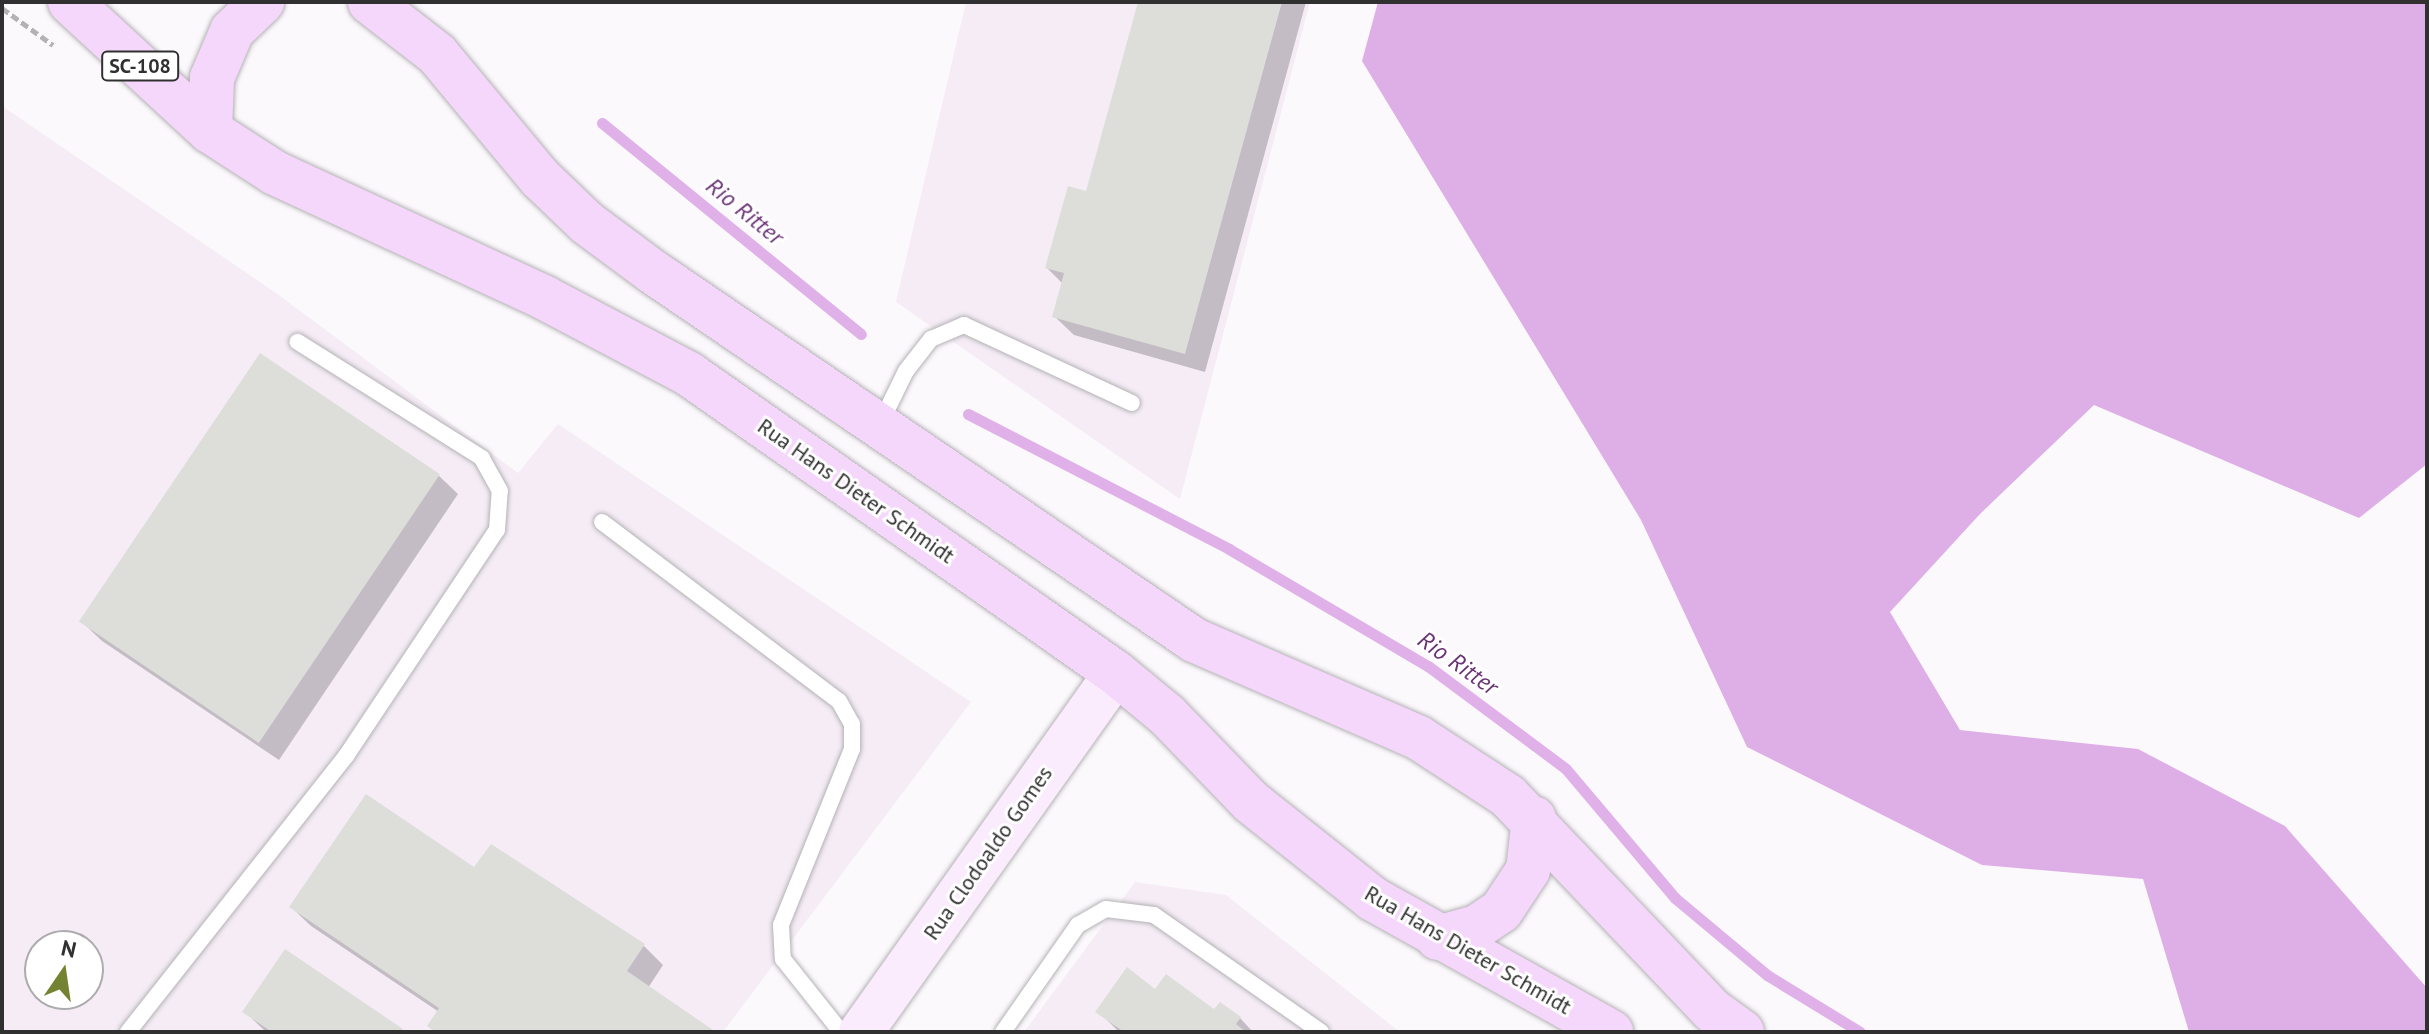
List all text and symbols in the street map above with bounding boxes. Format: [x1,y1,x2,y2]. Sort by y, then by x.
road number: SC-108 [100,50,180,82]
water label: Rio Ritter [700,171,790,251]
street label: Rua Hans Dieter Schmidt [752,413,960,569]
water label: Rio Ritter [1412,625,1504,701]
street label: Rua Clodoaldo Gomes [918,761,1058,945]
street label: Rua Hans Dieter Schmidt [1360,880,1576,1020]
north arrow [24,930,104,1010]
text: N [59,933,79,964]

